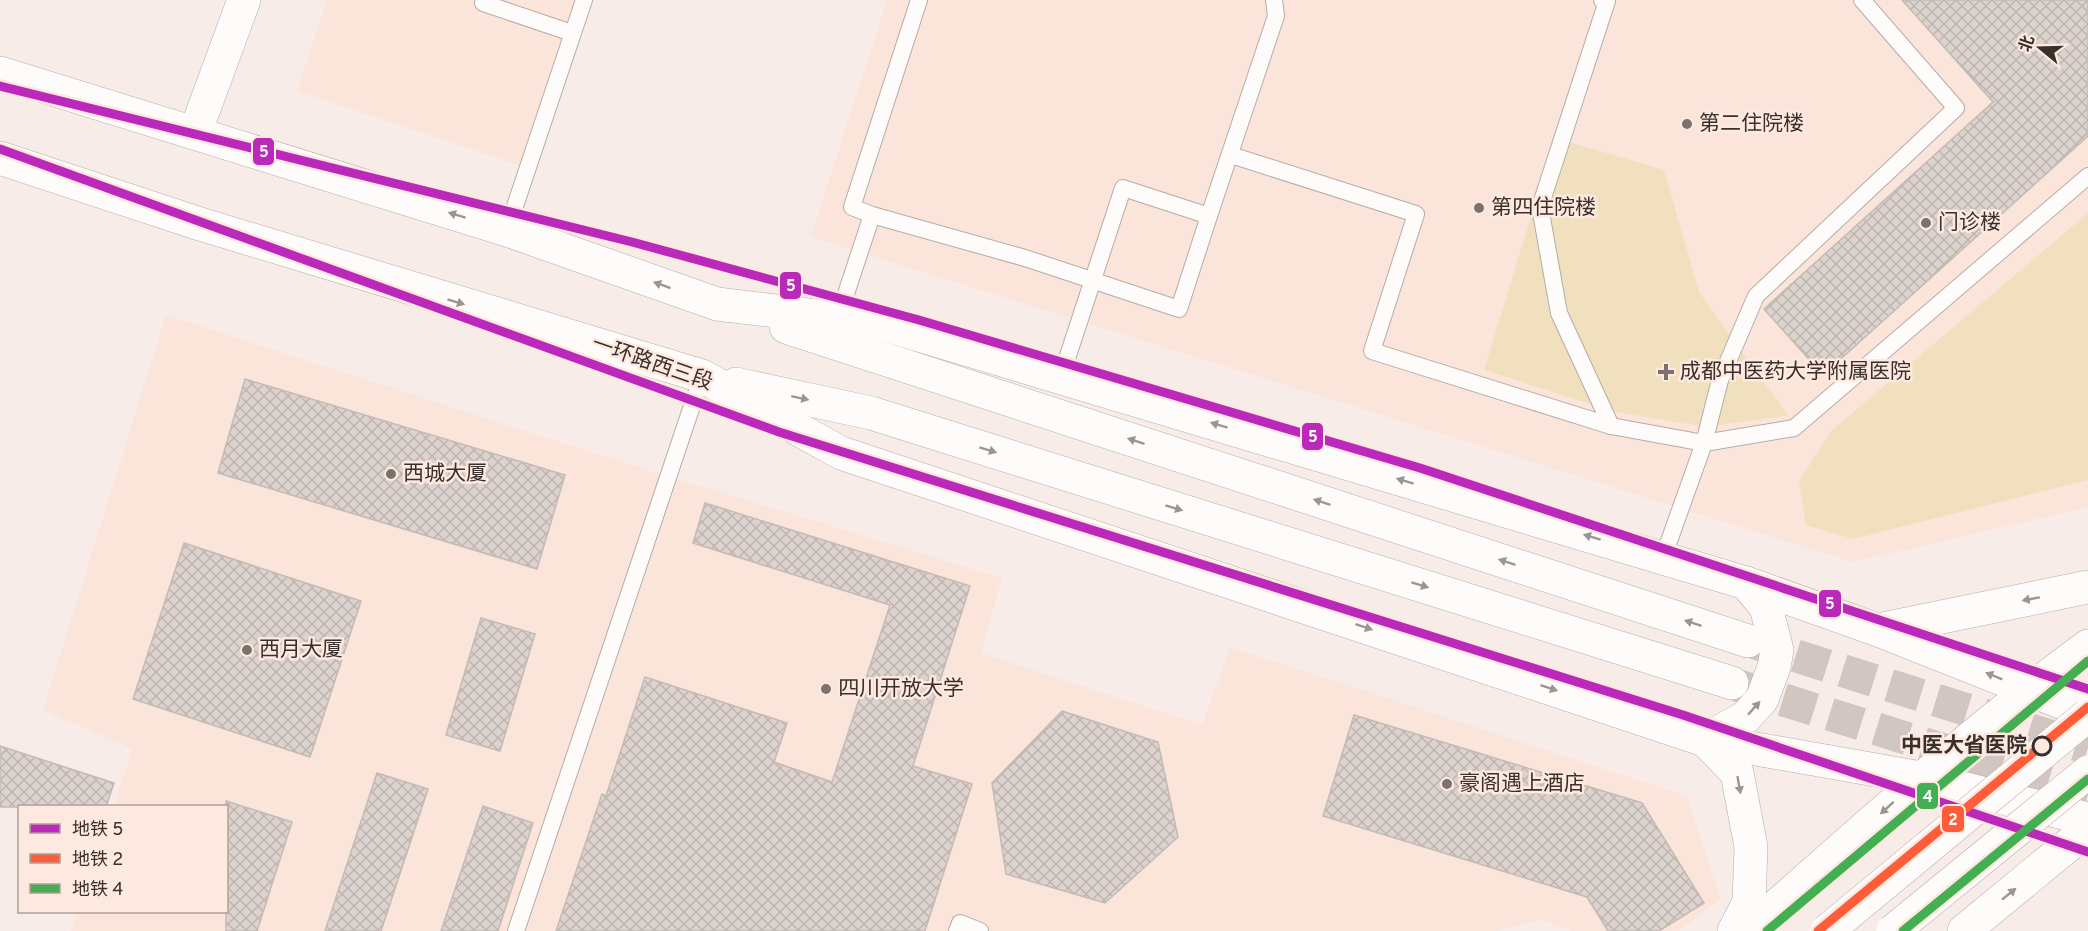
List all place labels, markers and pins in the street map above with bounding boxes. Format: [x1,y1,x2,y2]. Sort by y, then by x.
place label: 第二住院楼 [1699,111,1804,138]
marker: 第二住院楼 [1680,117,1694,131]
place label: 第四住院楼 [1491,195,1596,222]
marker: 第四住院楼 [1472,201,1486,215]
place label: 门诊楼 [1938,210,2001,237]
marker: 门诊楼 [1919,216,1933,230]
place label: 成都中医药大学附属医院 [1680,359,1911,386]
marker: 成都中医药大学附属医院 [1657,363,1675,381]
place label: 西城大厦 [403,461,487,488]
marker: 西城大厦 [384,467,398,481]
place label: 西月大厦 [259,637,343,664]
marker: 西月大厦 [240,643,254,657]
place label: 四川开放大学 [838,676,964,703]
marker: 四川开放大学 [819,682,833,696]
place label: 中医大·省医院 [1901,733,2027,760]
marker: 中医大·省医院 [2032,736,2052,756]
place label: 豪阁遇上酒店 [1459,771,1585,798]
marker: 豪阁遇上酒店 [1440,777,1454,791]

